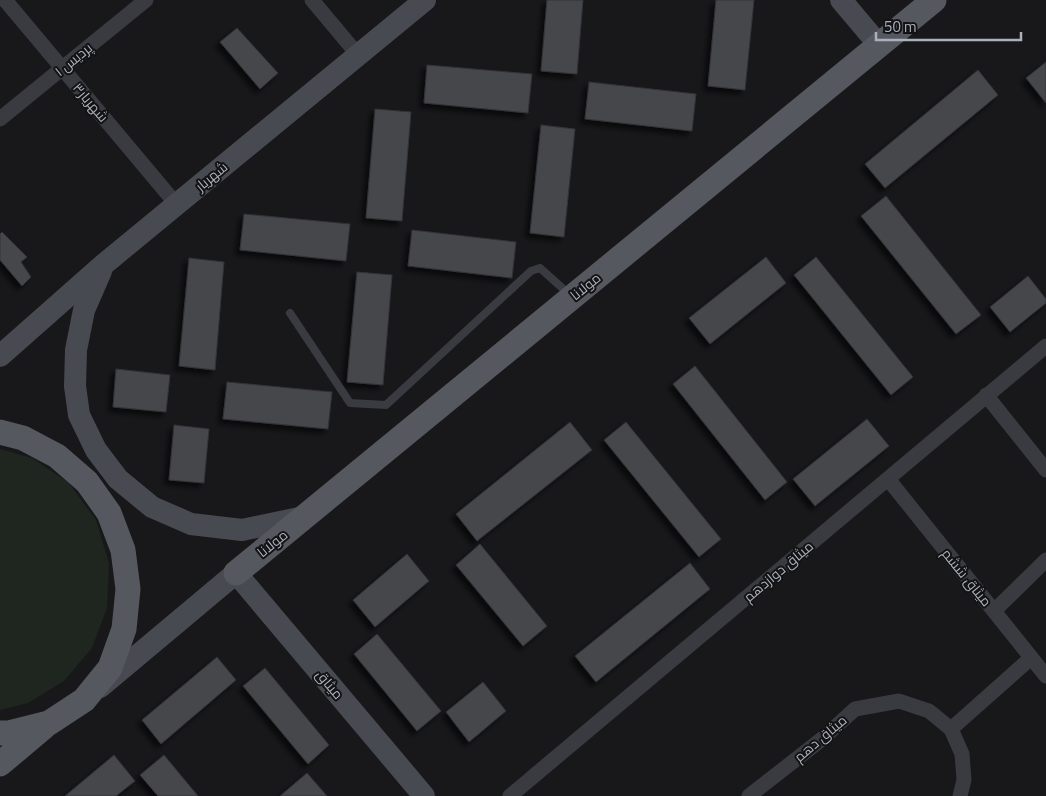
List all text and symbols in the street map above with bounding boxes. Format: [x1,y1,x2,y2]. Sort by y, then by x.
scale bar [876,10,1021,42]
text: 50 m [884,15,917,38]
street label: پردیس ۱ [50,37,97,81]
street label: شهریار۳ [68,78,114,126]
street label: شهریار [189,156,232,196]
street label: مولانا [565,267,605,305]
street label: مولانا [252,524,292,562]
street label: میثاق دوازدهم [739,535,817,607]
street label: میثاق ششم [937,543,997,611]
street label: میثاق [311,664,349,704]
street label: میثاق دهم [789,709,851,767]

